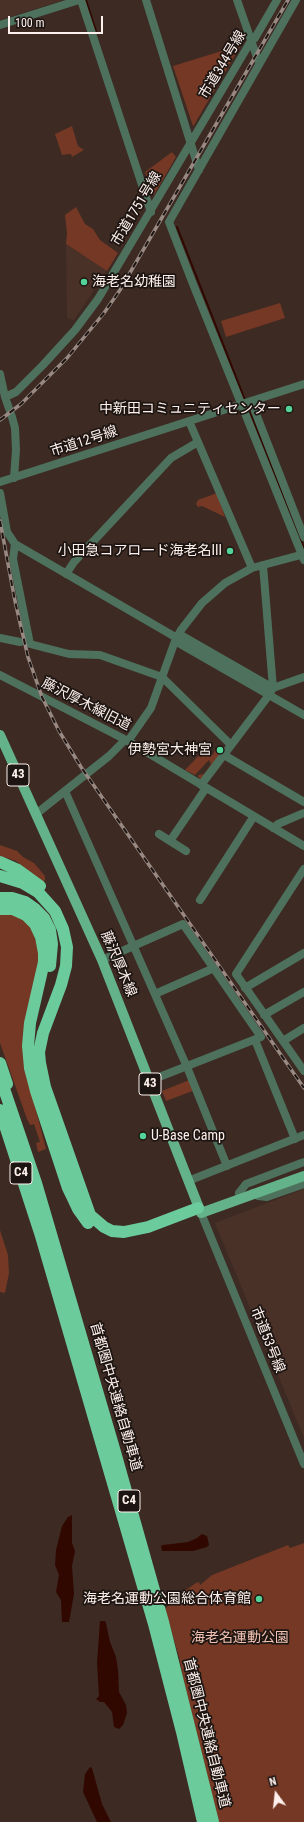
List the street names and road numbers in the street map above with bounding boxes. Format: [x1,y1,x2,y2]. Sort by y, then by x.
street label: 市道344号線 [196,28,250,102]
street label: 市道1751号線 [108,169,166,249]
street label: 市道12号線 [48,423,120,461]
street label: 藤沢厚木線旧道 [39,675,133,735]
road number: 43 [7,764,29,786]
street label: 藤沢厚木線 [97,929,139,999]
road number: 43 [139,1073,161,1095]
road number: C4 [10,1162,32,1184]
street label: 市道53号線 [246,1304,288,1376]
street label: 首都圏中央連絡自動車道 [86,1321,144,1473]
road number: C4 [118,1490,140,1512]
street label: 首都圏中央連絡自動車道 [179,1656,233,1810]

